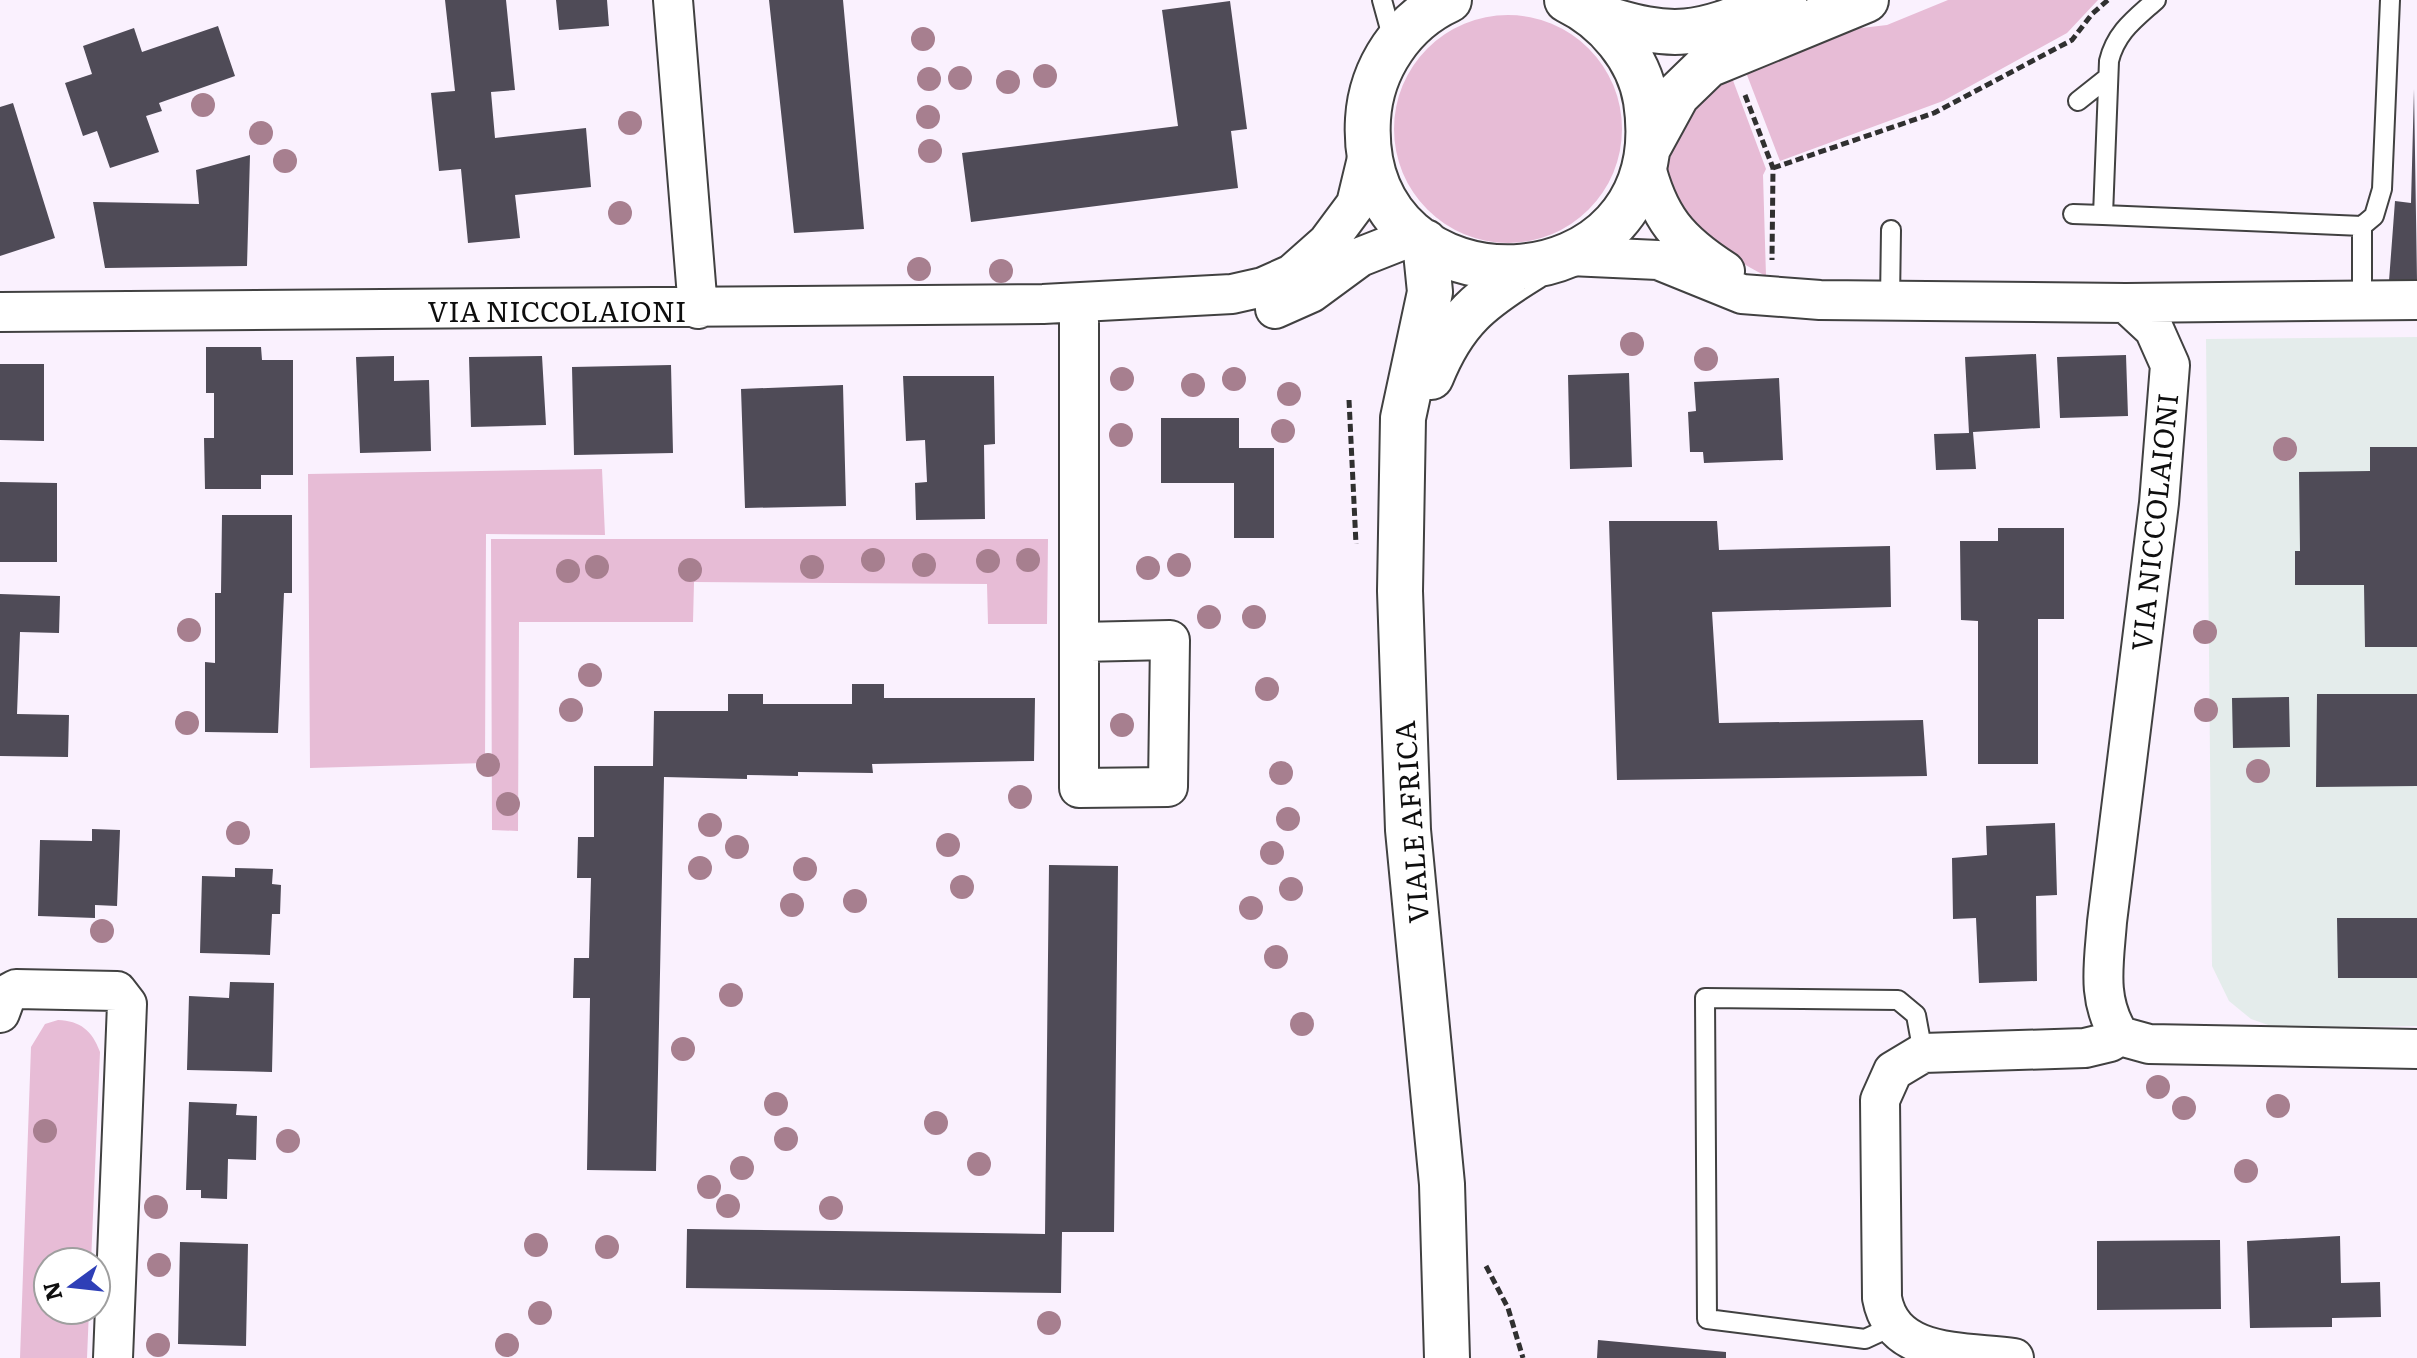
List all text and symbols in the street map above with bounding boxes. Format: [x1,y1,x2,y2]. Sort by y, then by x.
street label: VIA NICCOLAIONI [427,289,687,331]
street label: VIA NICCOLAIONI [2119,391,2187,653]
street label: VIALE AFRICA [1382,719,1438,925]
north arrow [32,1246,112,1326]
text: N [33,1278,70,1305]

